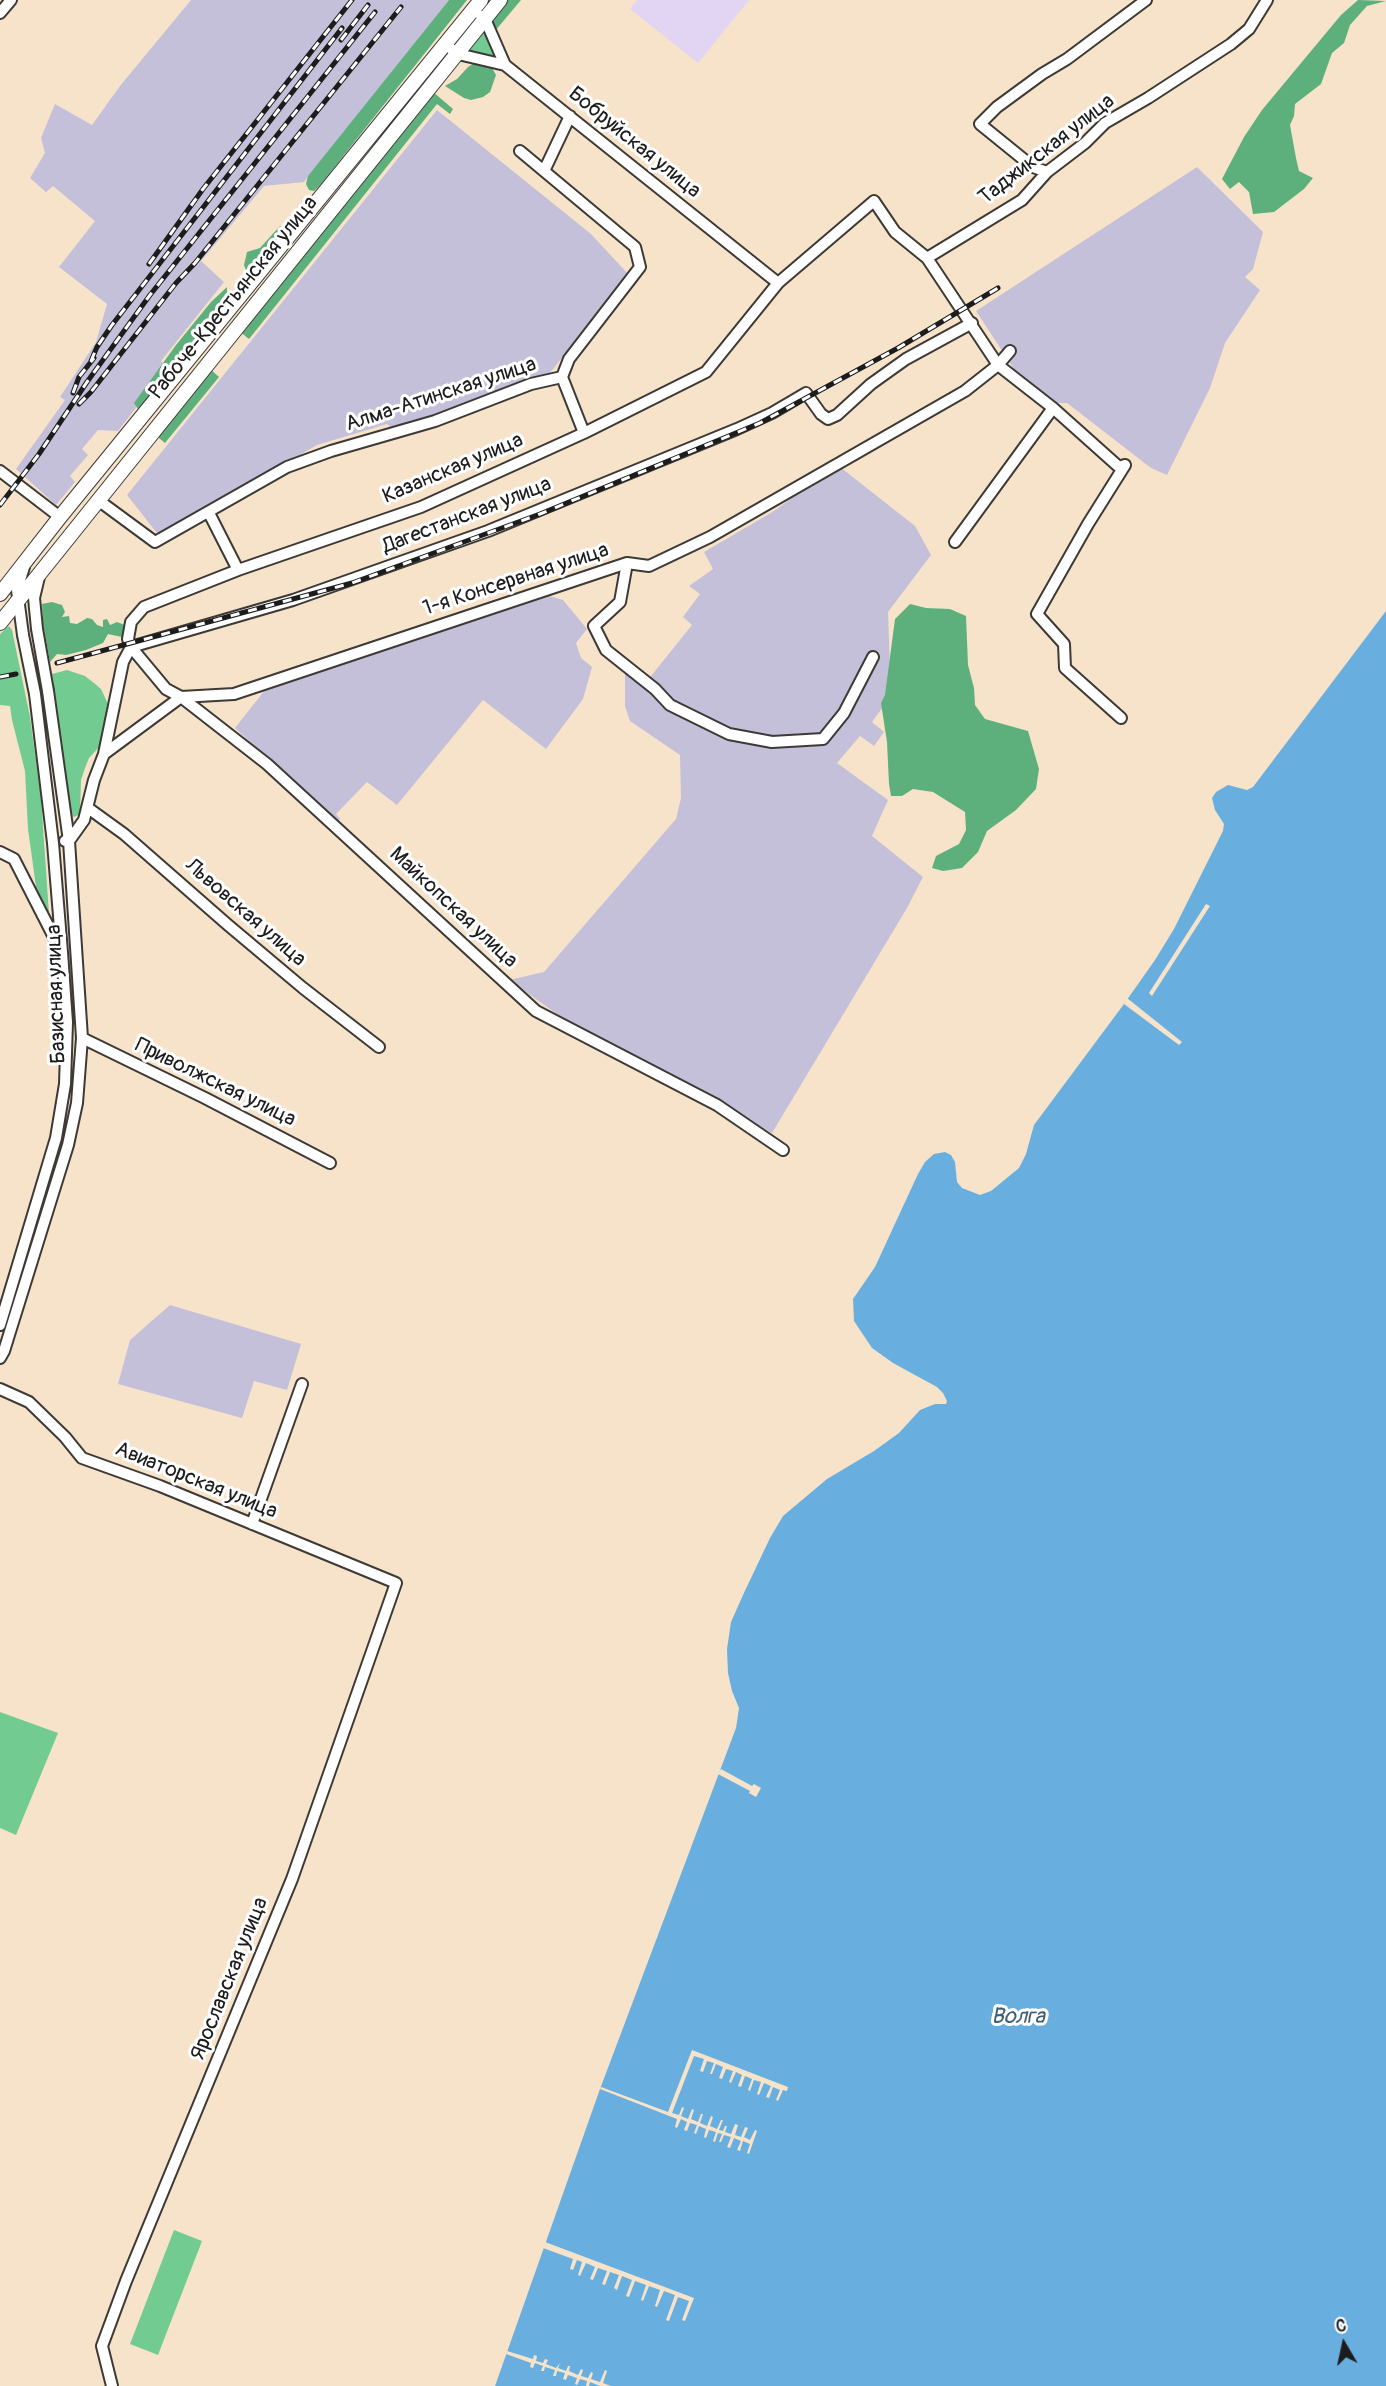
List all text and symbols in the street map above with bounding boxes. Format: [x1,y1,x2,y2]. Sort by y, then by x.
street label: Бобруйская улица [563,82,705,204]
street label: Таджикская улица [974,89,1120,211]
street label: Рабоче-Крестьянская улица [144,191,324,405]
street label: Алма-Атинская улица [342,352,540,438]
street label: Казанская улица [379,428,527,510]
street label: Дагестанская улица [379,472,555,560]
street label: 1-я Консервная улица [420,538,612,622]
street label: Майкопская улица [384,842,522,974]
street label: Львовская улица [179,854,311,972]
street label: Базисная улица [42,924,72,1064]
street label: Приволжская улица [130,1033,300,1133]
street label: Авиаторская улица [111,1437,281,1525]
street label: Ярославская улица [186,1894,274,2064]
water label: Волга [991,2004,1045,2030]
north arrow [1314,2314,1374,2374]
text: С [1335,2316,1348,2337]

